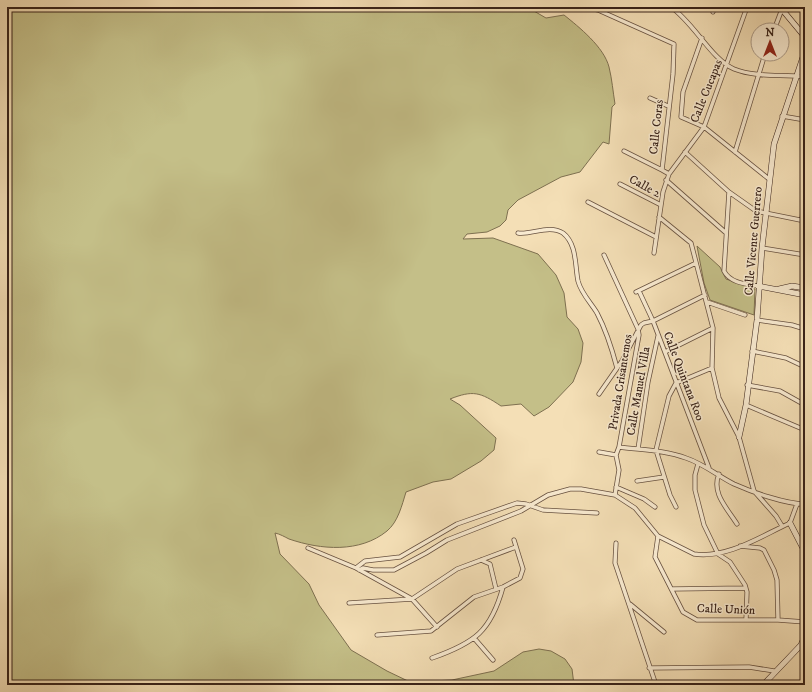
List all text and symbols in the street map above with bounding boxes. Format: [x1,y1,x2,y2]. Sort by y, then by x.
north arrow [750,22,790,62]
text: N [765,26,775,40]
street label: Calle Cucapas [687,57,726,125]
street label: Calle Coras [646,99,667,155]
street label: Calle 2 [626,172,663,201]
street label: Calle Vicente Guerrero [741,186,766,296]
street label: Calle Quintana Roo [660,329,707,423]
street label: Privada Crisantemos [606,333,635,431]
street label: Calle Manuel Villa [623,345,654,437]
street label: Calle Unión [697,601,756,618]

